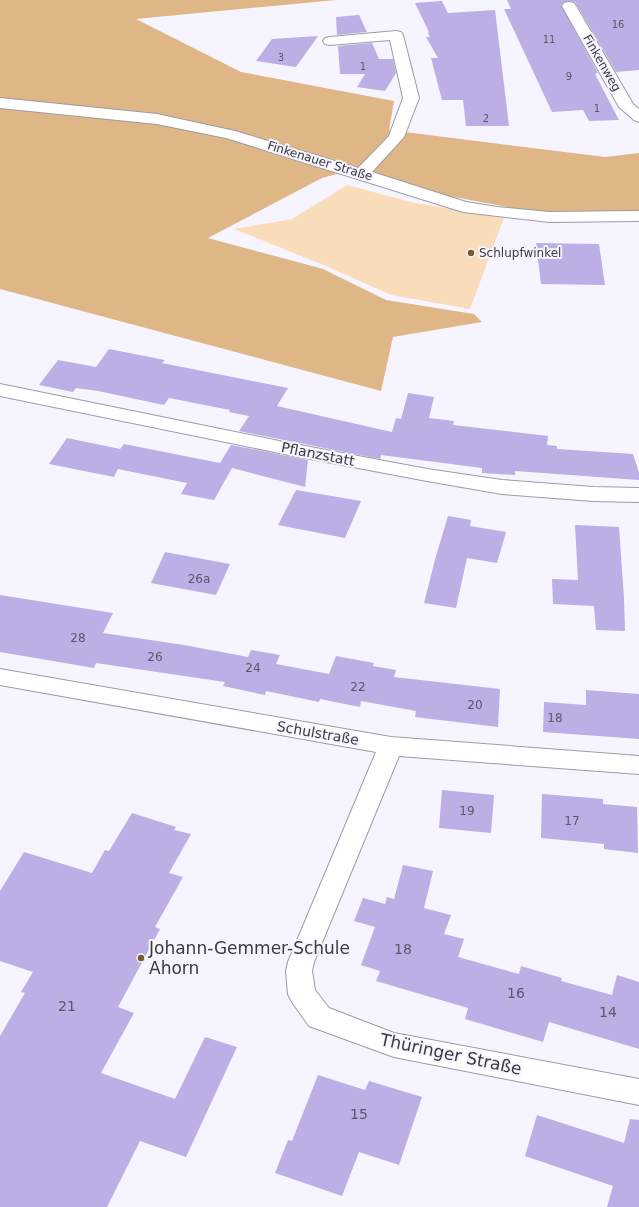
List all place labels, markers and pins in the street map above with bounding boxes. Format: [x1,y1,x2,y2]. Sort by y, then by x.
place label: Schlupfwinkel [479,246,561,260]
marker: Schlupfwinkel [466,248,476,258]
place label: Johann-Gemmer-Schule Ahorn [148,938,350,978]
marker: Johann-Gemmer-Schule Ahorn [136,953,146,963]

